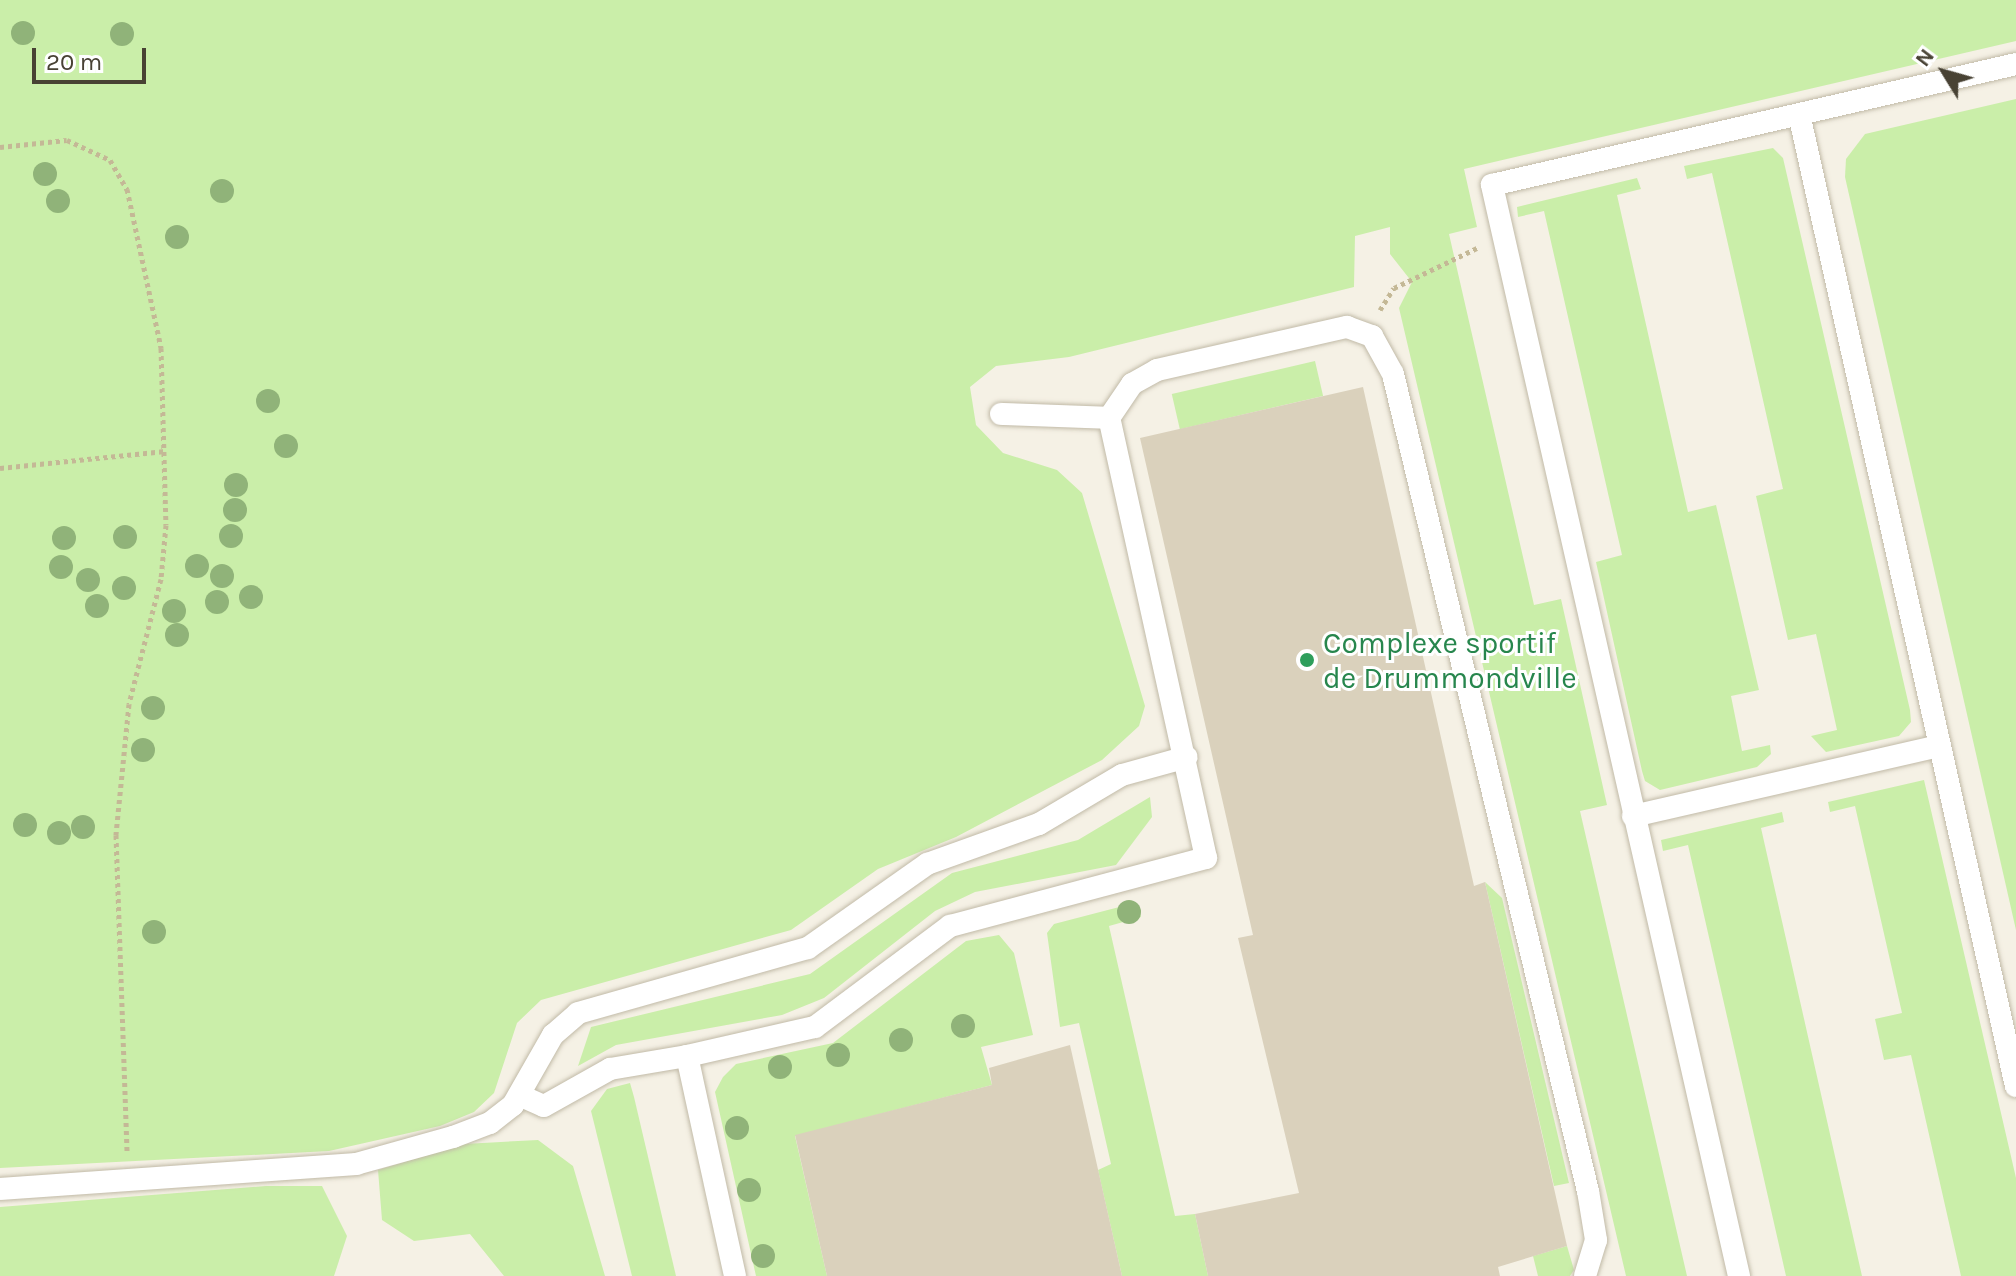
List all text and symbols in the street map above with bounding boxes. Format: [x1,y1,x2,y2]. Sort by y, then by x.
scale bar [36,32,150,82]
north arrow [1904,32,1984,112]
text: N [1910,43,1940,72]
text: 20 m [46,48,102,76]
place label: Complexe sportif de Drummondville [1323,625,1577,696]
marker: Complexe sportif de Drummondville [1298,651,1316,669]

